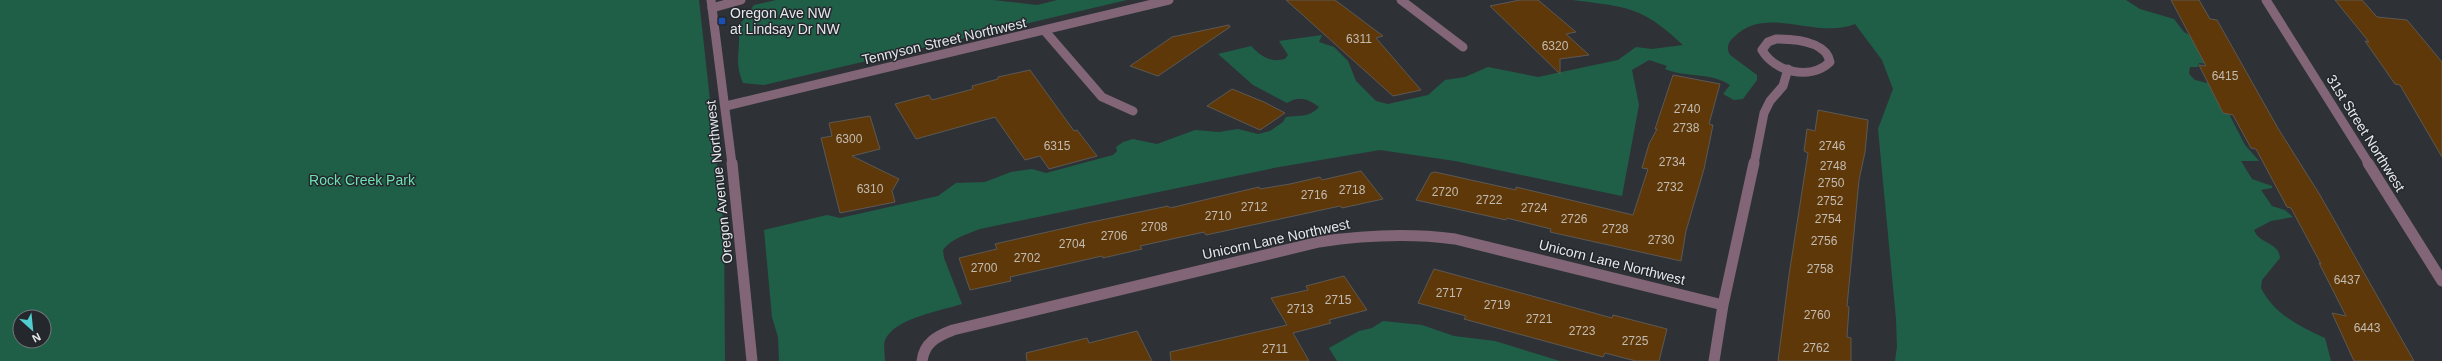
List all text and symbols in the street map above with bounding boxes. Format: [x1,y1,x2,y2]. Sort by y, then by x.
place label: Oregon Ave NW at Lindsay Dr NW [730,5,840,37]
street label: Tennyson Street Northwest [860,14,1028,68]
marker: Oregon Ave NW at Lindsay Dr NW [717,16,727,26]
house number: 6311 [1346,32,1372,46]
house number: 6320 [1542,39,1569,53]
house number: 6415 [2212,69,2239,83]
street label: 31st Street Northwest [2324,72,2409,194]
street label: Oregon Avenue Northwest [702,100,736,264]
house number: 2740 [1674,102,1701,116]
house number: 2738 [1673,121,1700,135]
house number: 6300 [836,132,863,146]
house number: 6315 [1044,139,1071,153]
house number: 2746 [1819,139,1846,153]
house number: 2734 [1659,155,1686,169]
house number: 2748 [1820,159,1847,173]
park label: Rock Creek Park [309,172,416,188]
house number: 2750 [1818,176,1845,190]
house number: 2732 [1657,180,1684,194]
house number: 6310 [857,182,884,196]
house number: 2718 [1339,183,1366,197]
house number: 2720 [1432,185,1459,199]
house number: 2716 [1301,188,1328,202]
house number: 2722 [1476,193,1503,207]
house number: 2752 [1817,194,1844,208]
house number: 2712 [1241,200,1268,214]
house number: 2724 [1521,201,1548,215]
house number: 2710 [1205,209,1232,223]
house number: 2726 [1561,212,1588,226]
house number: 2754 [1815,212,1842,226]
street label: Unicorn Lane Northwest [1201,216,1351,262]
house number: 2708 [1141,220,1168,234]
house number: 2728 [1602,222,1629,236]
house number: 2706 [1101,229,1128,243]
house number: 2730 [1648,233,1675,247]
house number: 2756 [1811,234,1838,248]
street label: Unicorn Lane Northwest [1537,236,1687,288]
house number: 2704 [1059,237,1086,251]
house number: 2702 [1014,251,1041,265]
house number: 2700 [971,261,998,275]
house number: 2758 [1807,262,1834,276]
house number: 6437 [2334,273,2361,287]
house number: 2717 [1436,286,1463,300]
house number: 2715 [1325,293,1352,307]
house number: 2719 [1484,298,1511,312]
house number: 2713 [1287,302,1314,316]
house number: 2760 [1804,308,1831,322]
north arrow [12,309,52,349]
house number: 2721 [1526,312,1553,326]
house number: 6443 [2354,321,2381,335]
house number: 2723 [1569,324,1596,338]
text: N [30,331,43,345]
house number: 2725 [1622,334,1649,348]
house number: 2762 [1803,341,1830,355]
house number: 2711 [1262,342,1288,356]

